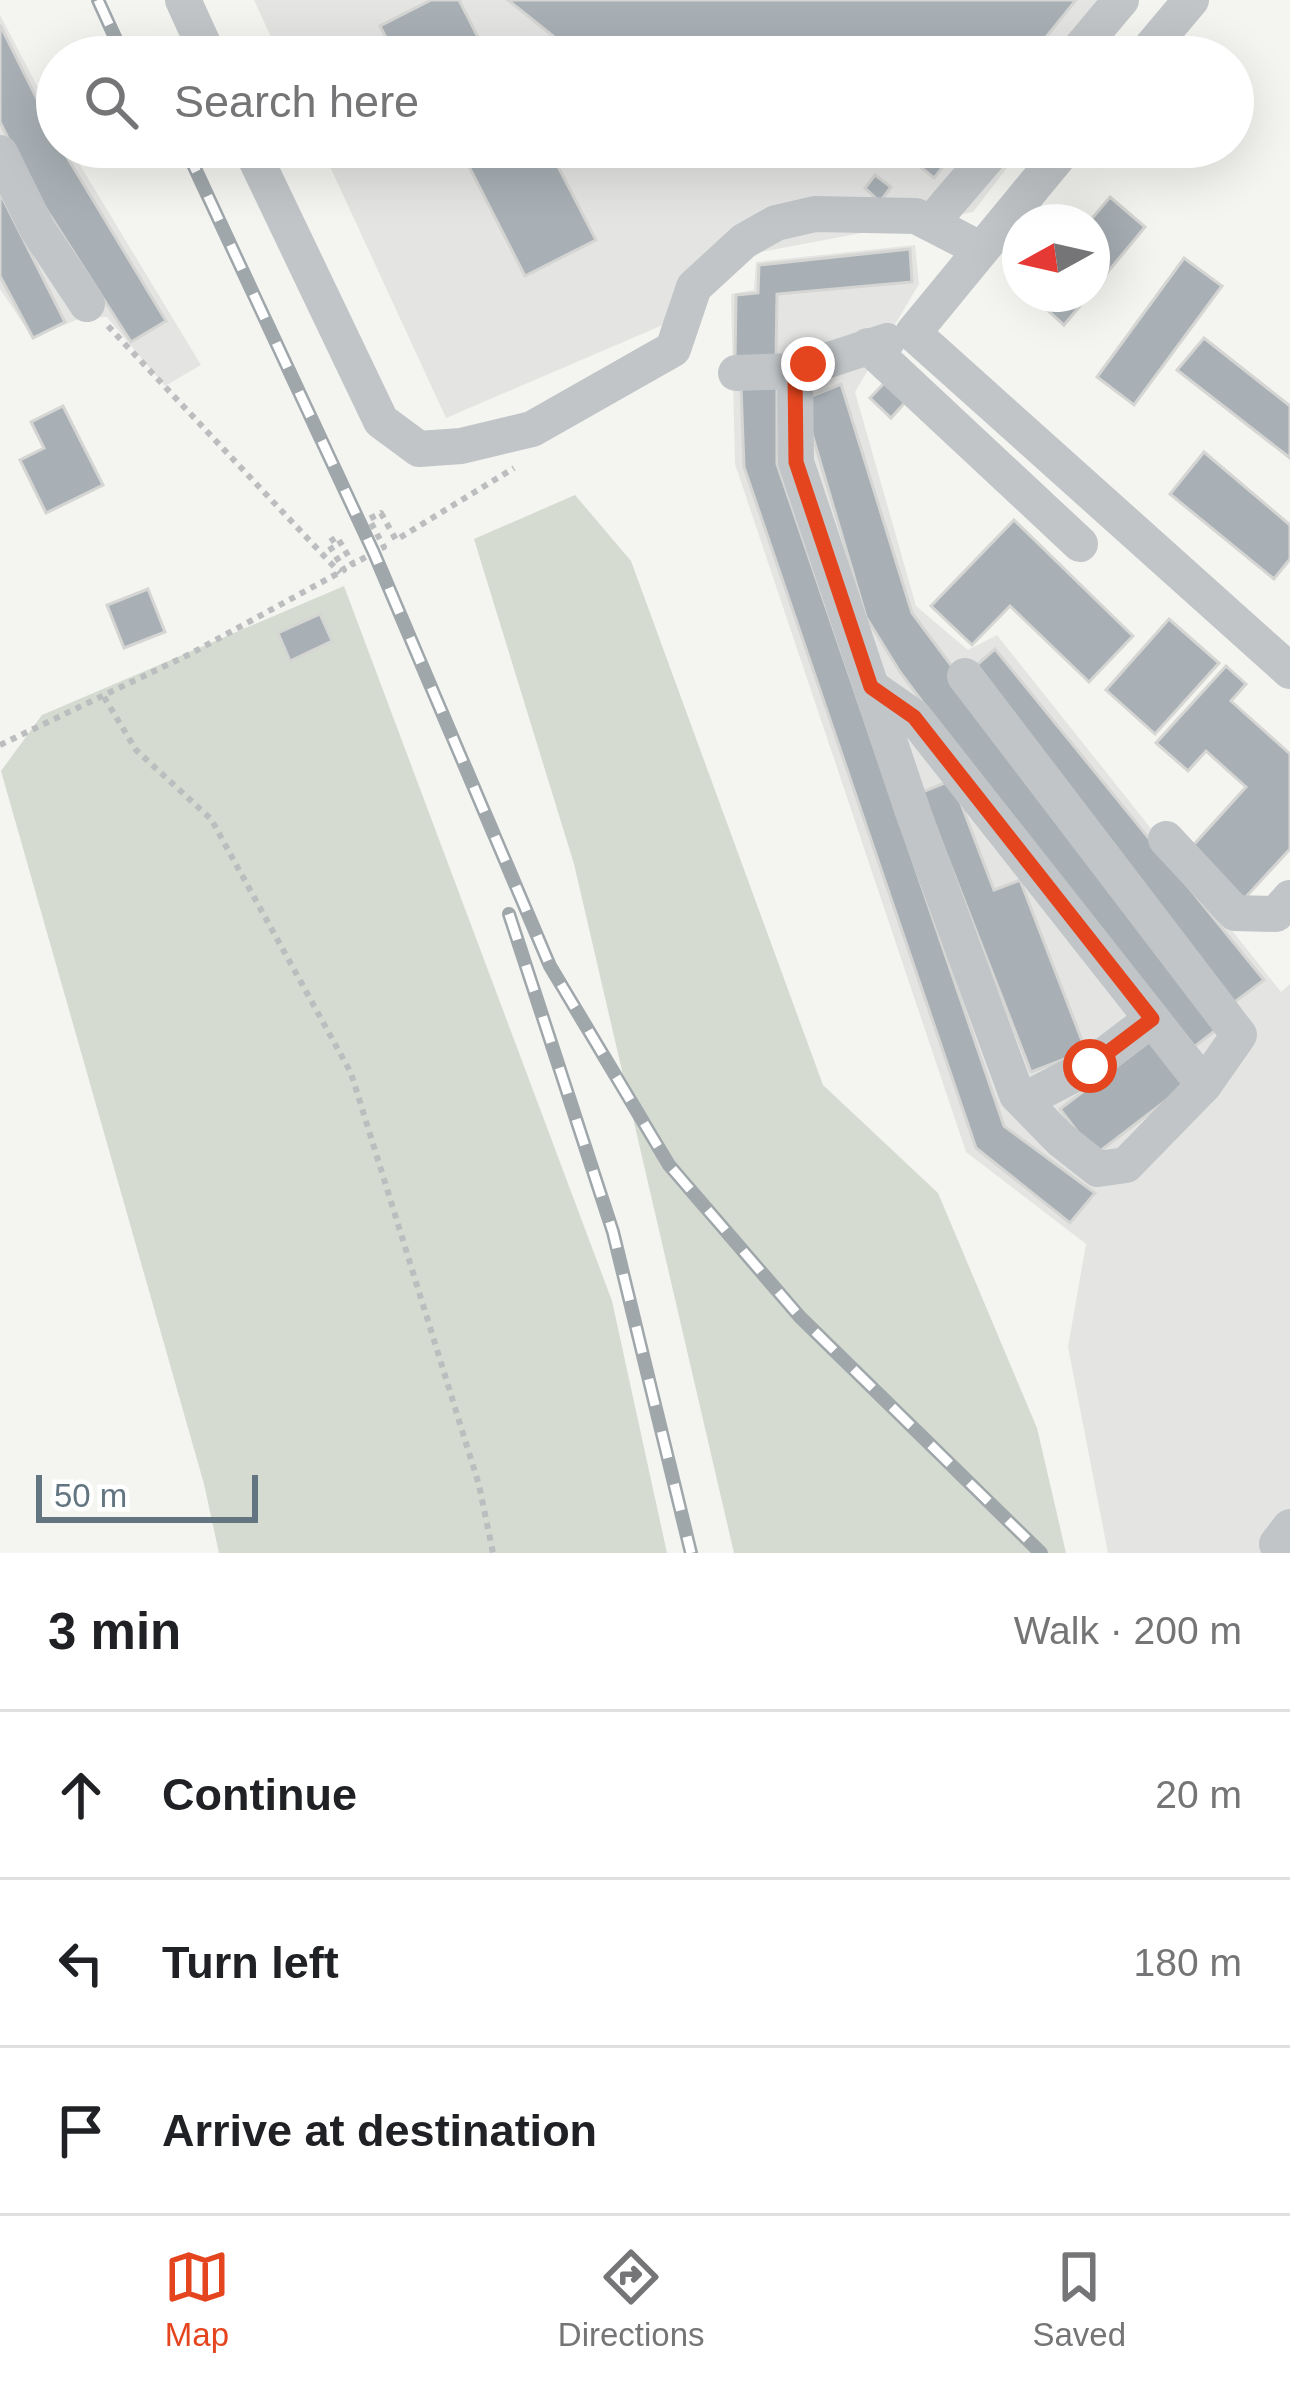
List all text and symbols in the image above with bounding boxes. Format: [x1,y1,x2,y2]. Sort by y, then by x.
search box [36,36,1254,168]
icon: search [78,69,144,135]
text: Search here [174,76,419,127]
north arrow [1002,204,1110,312]
route end [781,337,835,391]
route start [1063,1039,1117,1093]
scale bar [36,1469,258,1522]
text: 50 m [54,1477,127,1514]
text: 3 min [48,1603,181,1660]
text: Walk · 200 m [1014,1609,1242,1652]
icon: ahead [48,1762,114,1828]
text: Continue [162,1769,357,1820]
text: 20 m [1155,1773,1242,1816]
icon: left [48,1930,114,1996]
text: Turn left [162,1937,339,1988]
text: 180 m [1134,1941,1242,1984]
icon: arrive [48,2098,114,2164]
text: Arrive at destination [162,2105,597,2156]
tab: Map [164,2244,230,2354]
tab: Directions [558,2244,705,2354]
tab: Saved [1032,2244,1126,2354]

